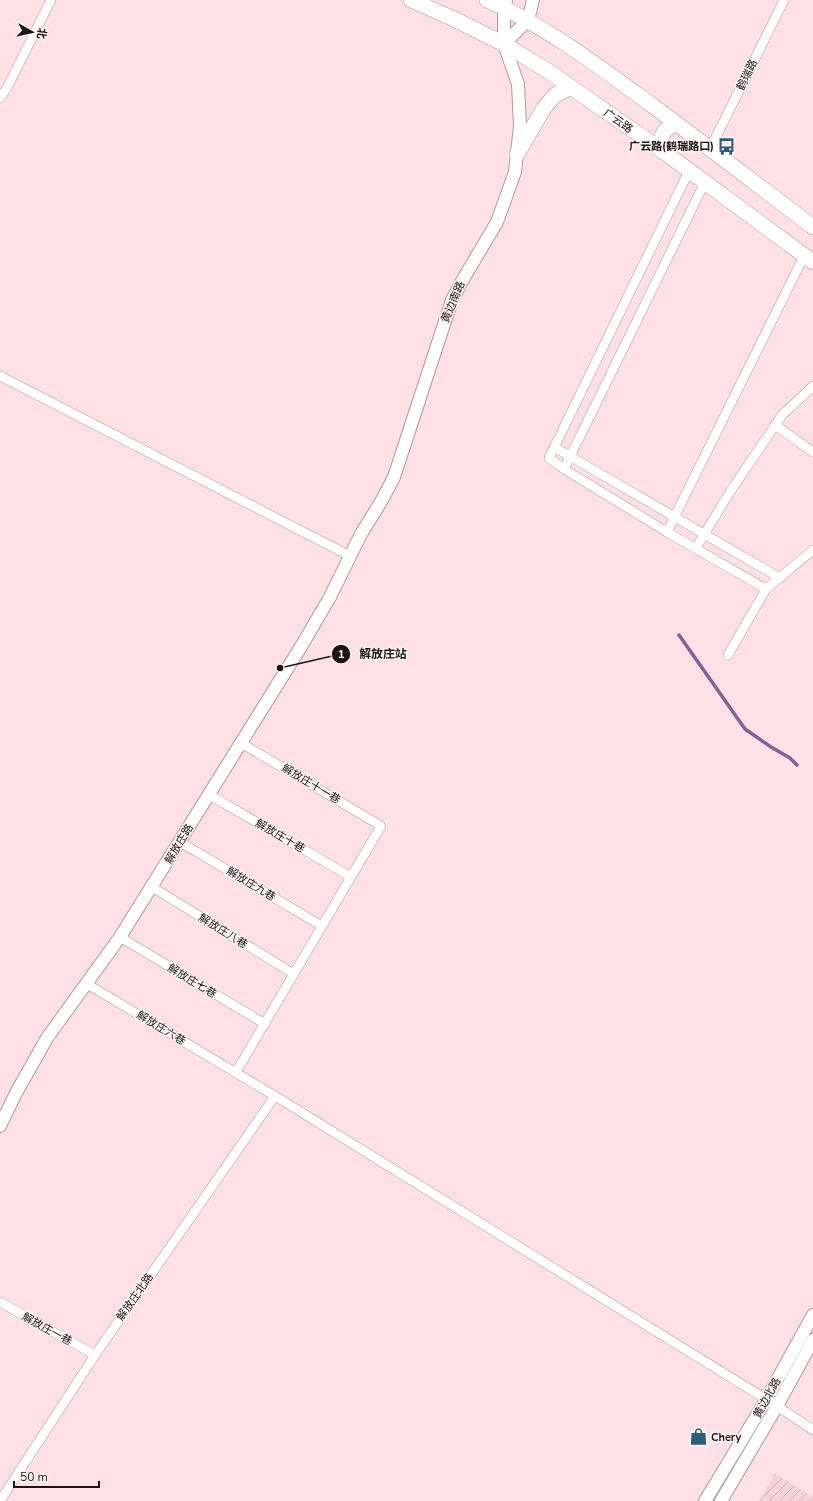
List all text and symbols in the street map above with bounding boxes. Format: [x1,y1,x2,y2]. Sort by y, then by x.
north arrow [12,12,52,52]
text: 北 [33,27,50,40]
street label: 鹤瑞路 [733,57,761,93]
street label: 广云路 [600,105,636,137]
bus stop icon: 广云路(鹤瑞路口) [717,136,737,156]
place label: 广云路(鹤瑞路口) [629,139,714,154]
street label: 黄边南路 [438,279,468,325]
callout: 解放庄站 [331,642,415,666]
text: 1 [337,646,345,662]
text: 解放庄站 [359,646,407,662]
street label: 解放庄十一巷 [279,761,343,807]
street label: 解放庄十巷 [252,816,308,856]
street label: 解放庄路 [161,821,197,867]
street label: 解放庄九巷 [224,863,278,905]
street label: 解放庄八巷 [196,910,250,952]
street label: 解放庄七巷 [165,960,219,1002]
street label: 解放庄六巷 [134,1007,188,1049]
street label: 解放庄北路 [113,1270,157,1324]
street label: 解放庄一巷 [19,1309,75,1349]
street label: 黄边北路 [750,1375,784,1421]
shop icon: Chery [688,1427,708,1447]
place label: Chery [711,1430,742,1445]
scale bar [14,1463,99,1489]
text: 50 m [20,1469,48,1485]

